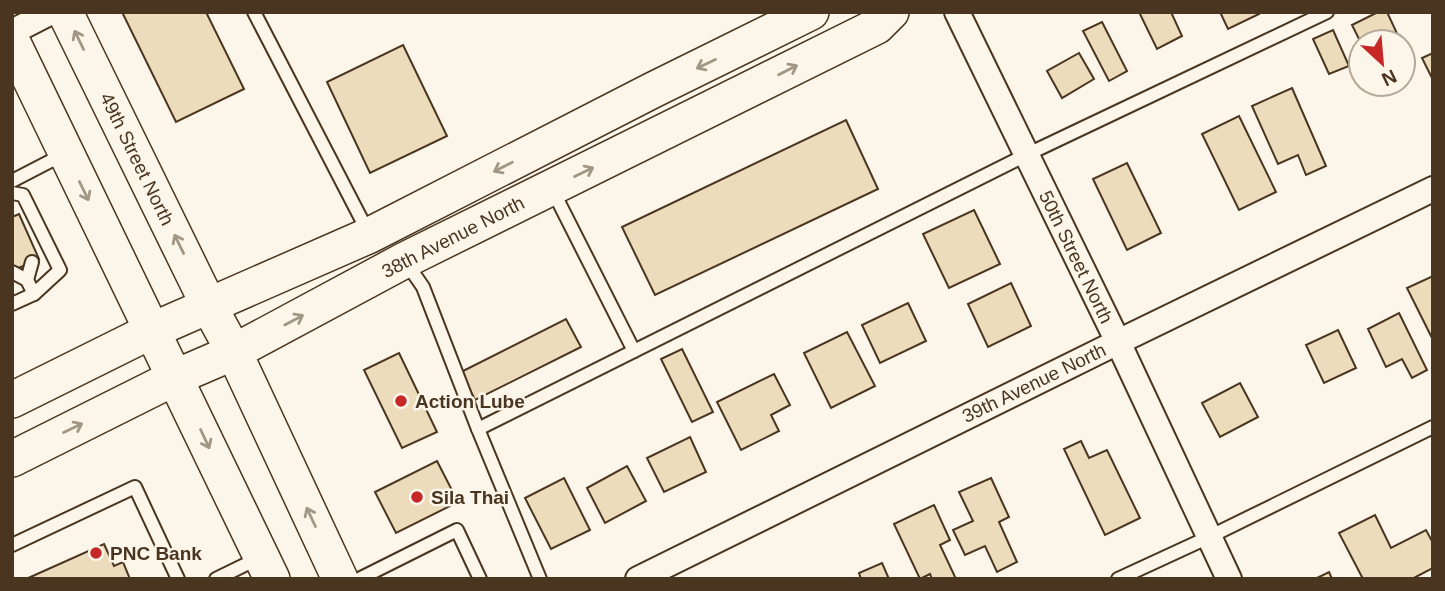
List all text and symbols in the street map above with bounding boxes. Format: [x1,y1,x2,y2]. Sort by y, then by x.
north arrow [1347,28,1417,98]
one-way arrow [71,30,85,51]
one-way arrow [696,57,717,71]
one-way arrow [777,63,798,77]
text: N [1378,65,1400,90]
street label: 49th Street North [96,89,178,229]
one-way arrow [493,160,514,174]
one-way arrow [573,164,594,178]
one-way arrow [78,180,92,201]
street label: 50th Street North [1035,187,1117,327]
street label: 38th Avenue North [378,192,528,282]
one-way arrow [172,234,186,255]
one-way arrow [284,312,304,326]
street label: 39th Avenue North [959,339,1109,427]
place label: Action Lube [415,391,525,412]
marker: Action Lube [393,393,409,409]
one-way arrow [62,421,83,435]
one-way arrow [199,428,213,449]
place label: Sila Thai [431,487,509,508]
marker: Sila Thai [409,489,425,505]
one-way arrow [304,507,317,528]
place label: PNC Bank [110,543,202,564]
marker: PNC Bank [88,545,104,561]

